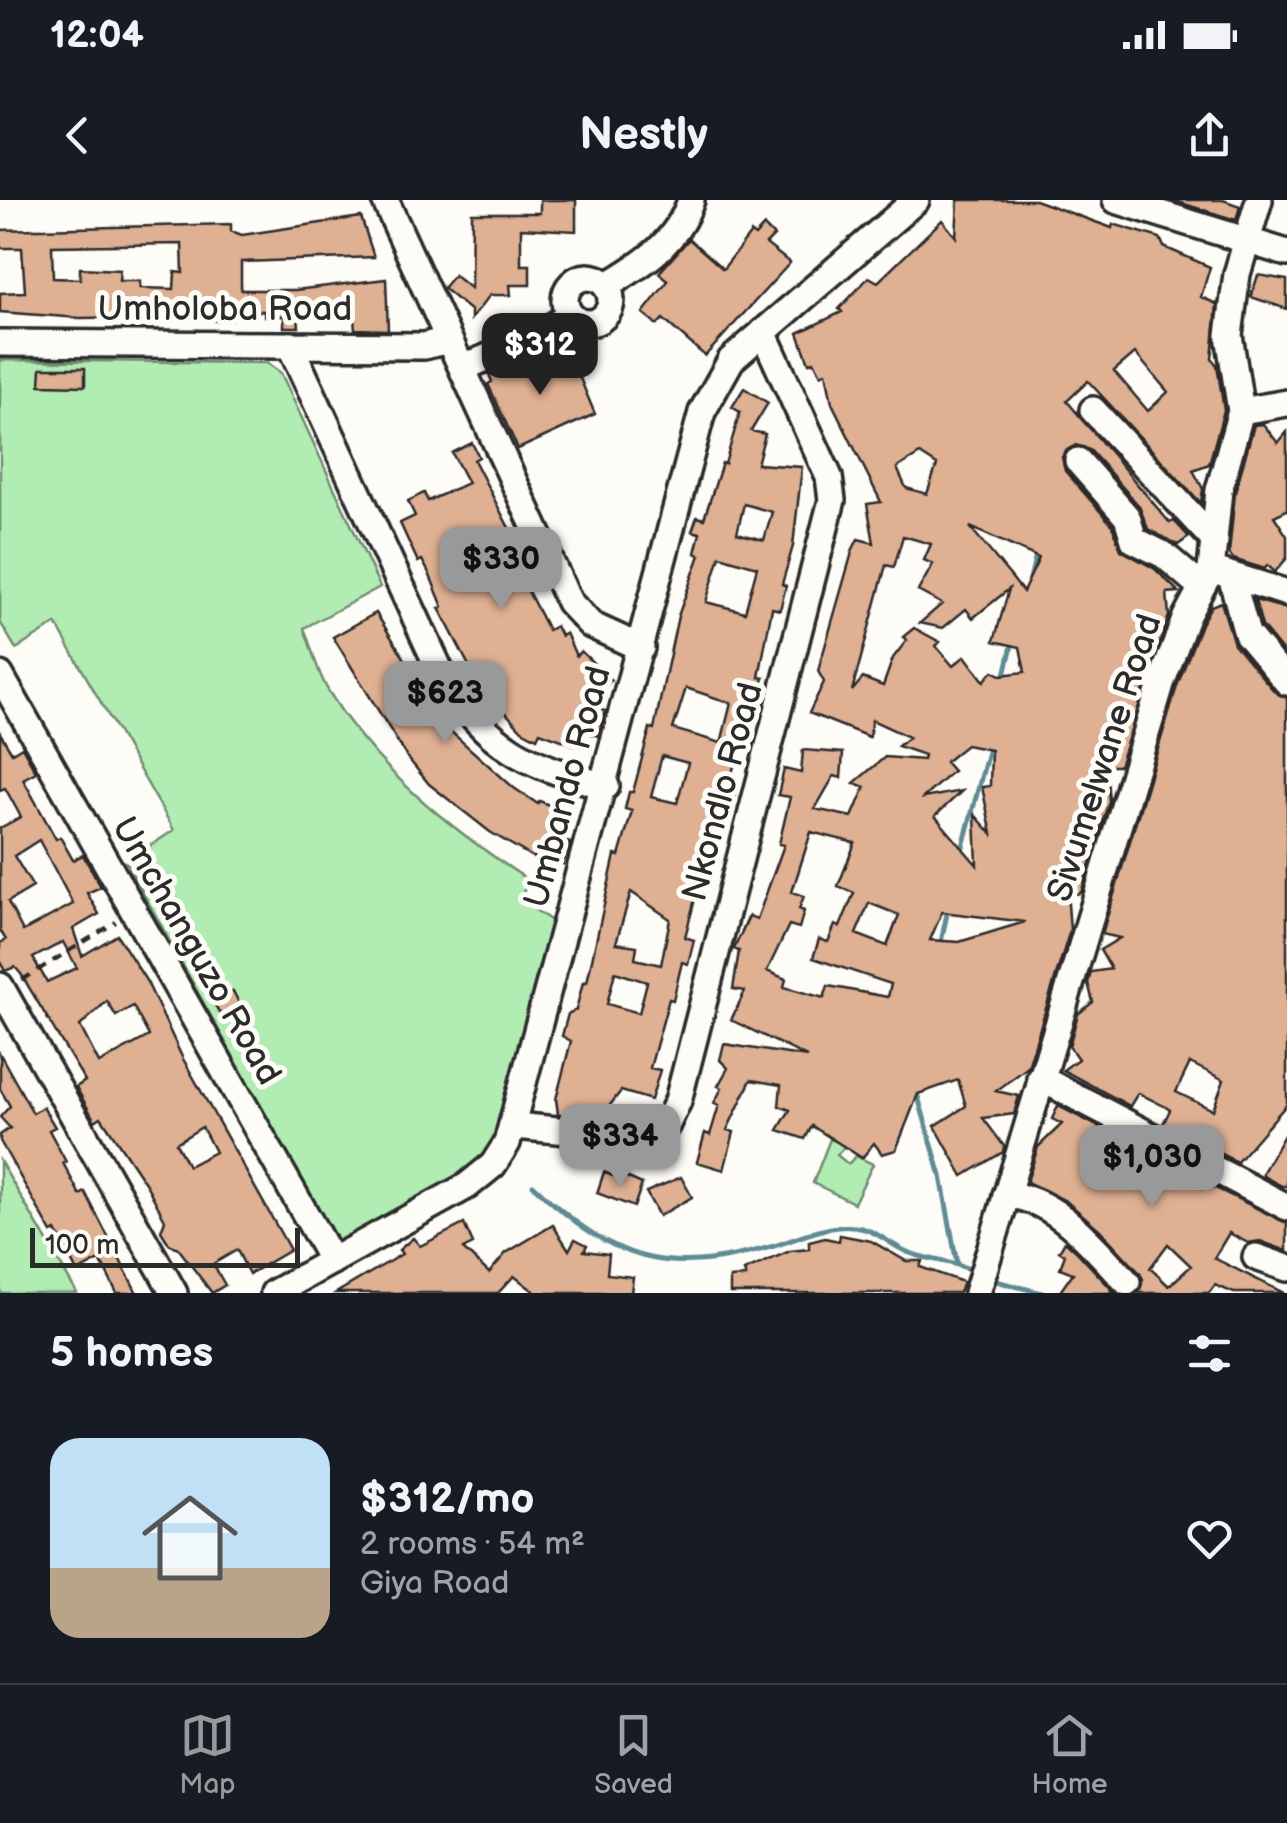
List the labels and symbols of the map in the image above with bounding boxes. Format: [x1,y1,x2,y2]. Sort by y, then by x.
street label: Umholoba Road [98,288,352,331]
pin: $312 [481,313,599,398]
pin: $330 [442,527,560,612]
street label: Sivumelwane Road [1038,609,1172,907]
pin: $623 [386,661,504,746]
street label: Umbando Road [515,662,621,912]
street label: Nkondlo Road [673,678,773,906]
street label: Umchanguzo Road [102,809,290,1093]
pin: $334 [561,1104,679,1189]
pin: $1,030 [1071,1125,1233,1210]
scale bar [30,1223,300,1268]

